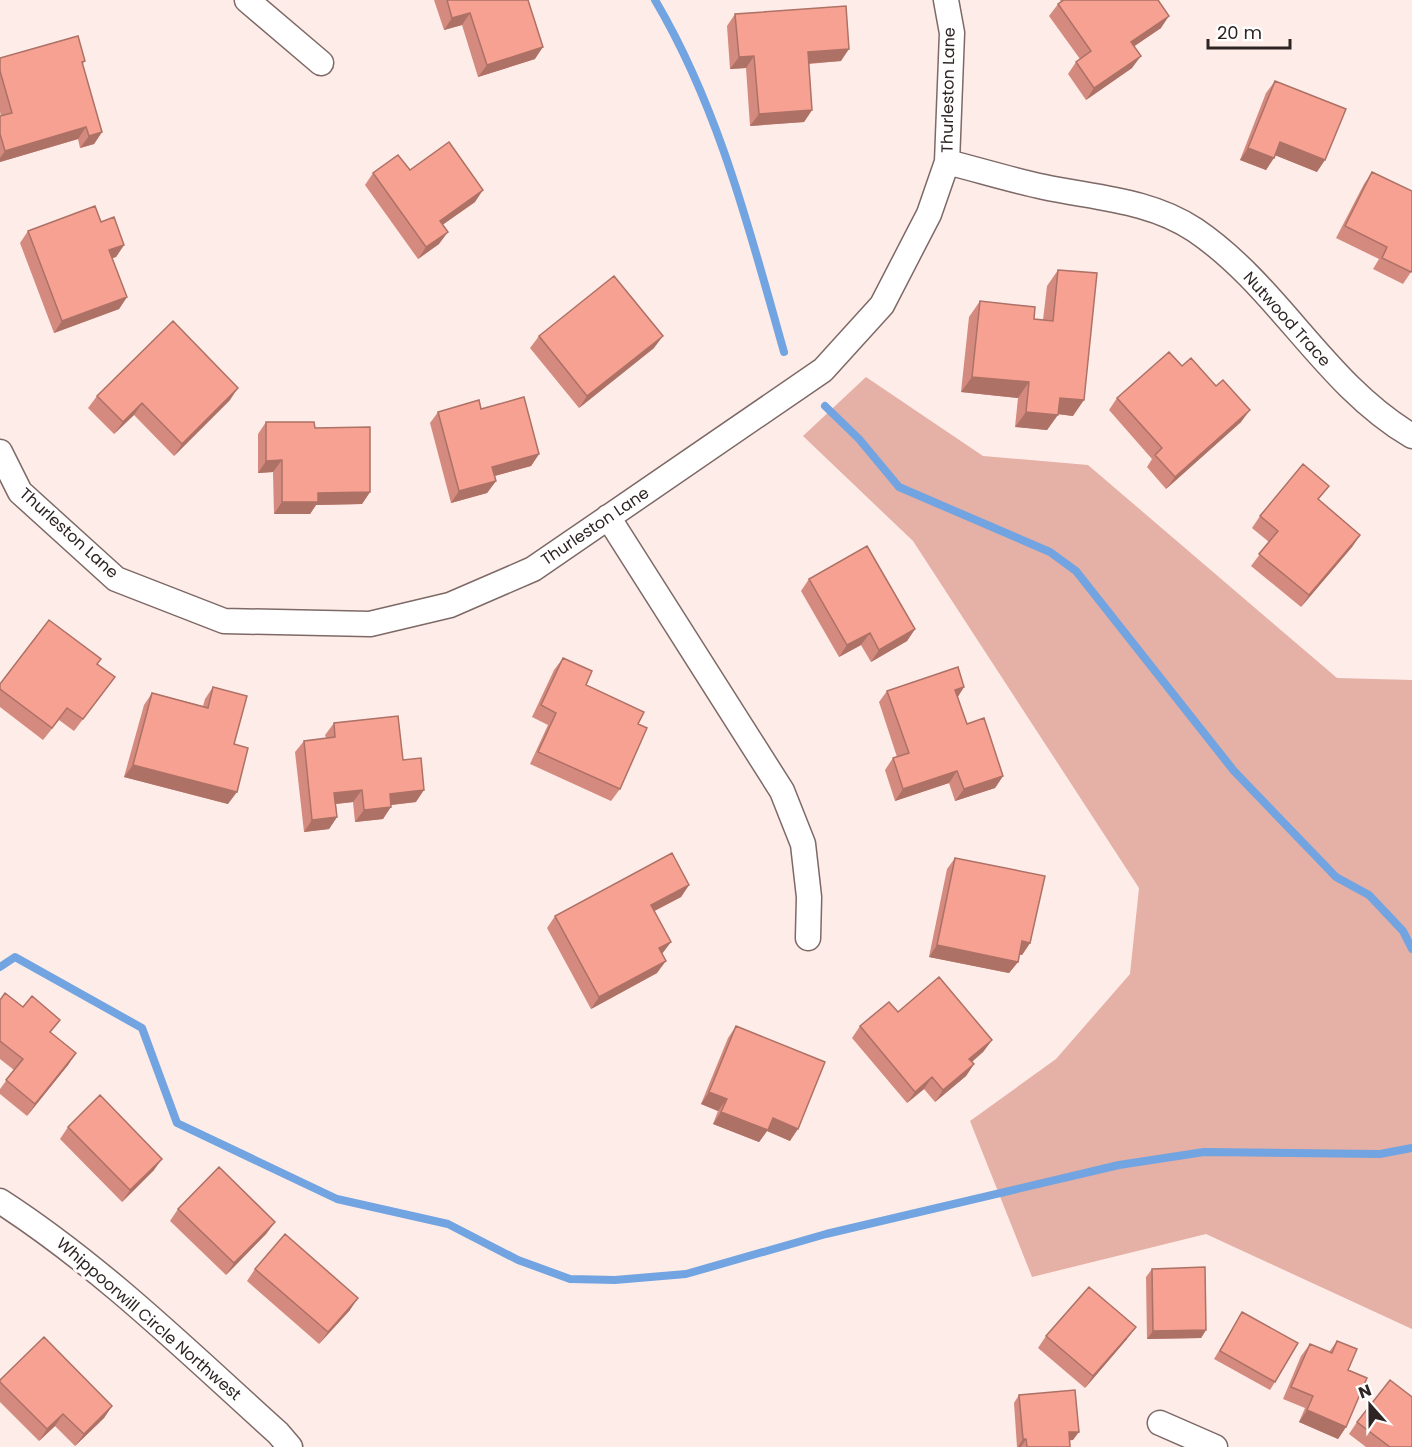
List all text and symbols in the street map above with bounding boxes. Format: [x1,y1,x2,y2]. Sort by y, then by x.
scale bar [1208,12,1290,50]
text: 20 m [1217,20,1262,45]
street label: Thurleston Lane [935,27,961,153]
street label: Nutwood Trace [1238,266,1336,372]
street label: Thurleston Lane [536,481,654,571]
street label: Thurleston Lane [15,482,123,584]
street label: Whippoorwill Circle Northwest [52,1232,246,1406]
north arrow [1340,1375,1400,1435]
text: N [1355,1379,1375,1404]

